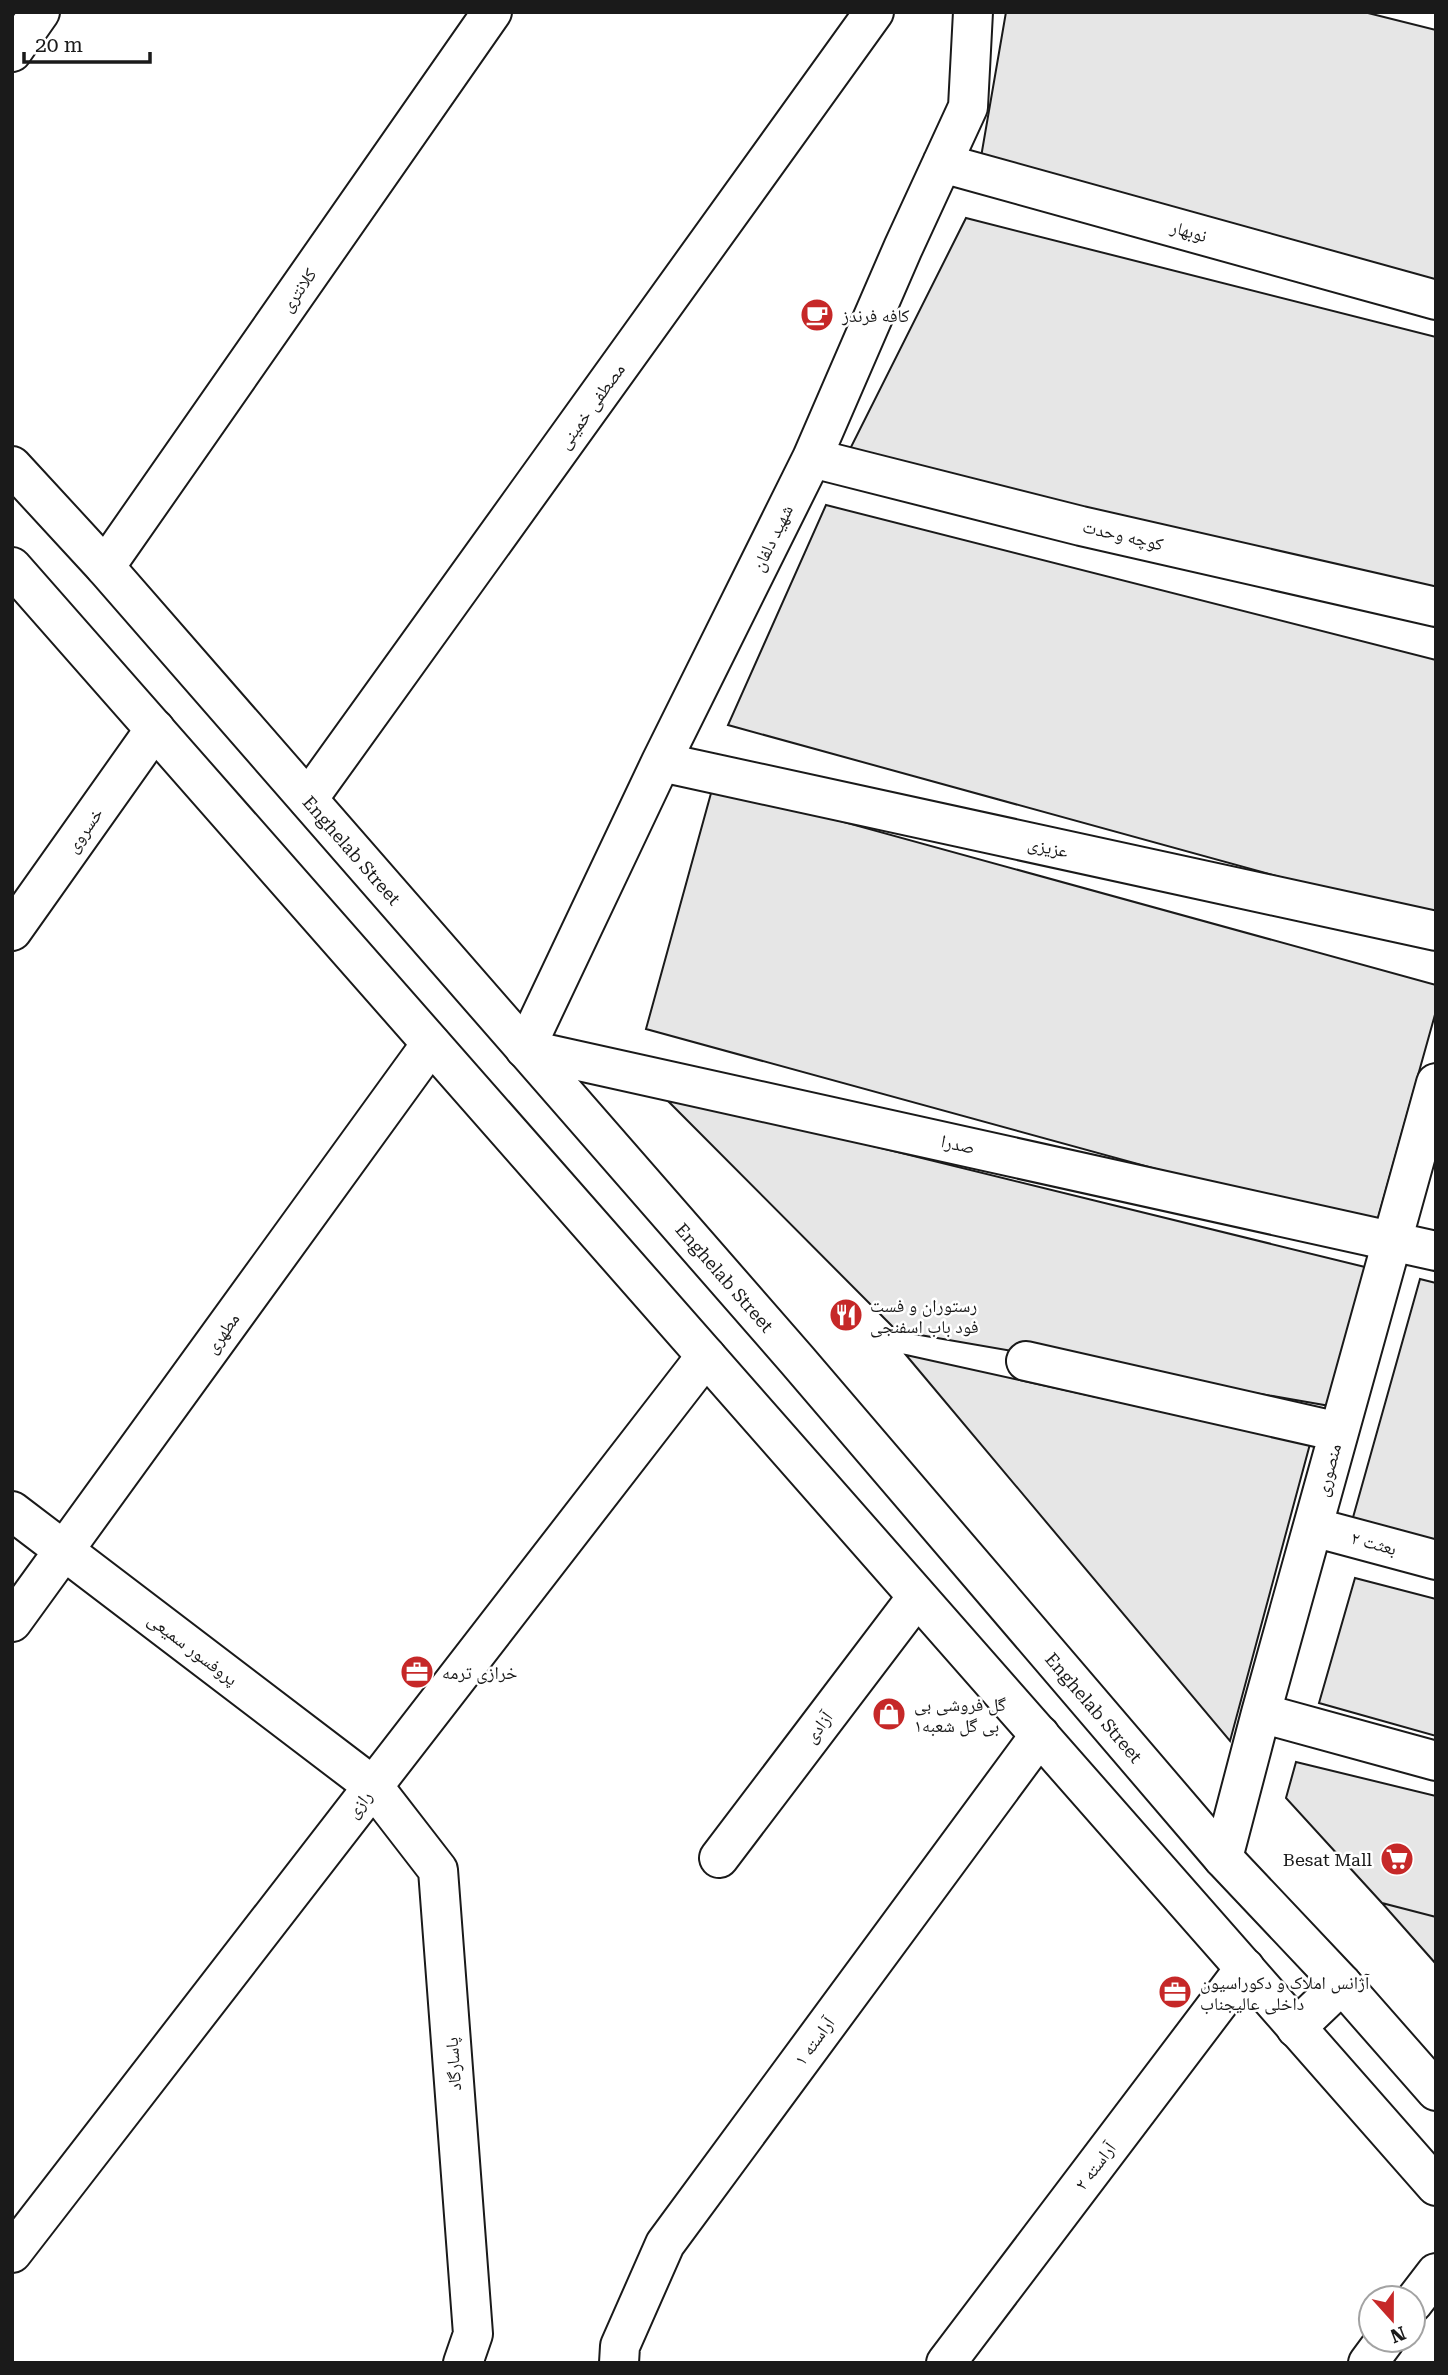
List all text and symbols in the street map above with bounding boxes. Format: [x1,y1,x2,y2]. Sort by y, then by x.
scale bar [24,21,150,65]
text: 20 m [35,33,83,57]
street label: نوبهار [1167,216,1210,247]
street label: کلانتری [276,264,322,316]
cafe icon: کافه فرندز [798,296,836,334]
place label: کافه فرندز [841,305,910,326]
street label: مصطفی خمینی [553,359,630,453]
street label: شهید دلفان [747,501,798,575]
street label: کوچه وحدت [1080,516,1166,555]
street label: Enghelab Street [299,791,405,909]
street label: خسروی [61,803,108,857]
street label: عزیزی [1026,832,1070,863]
street label: صدرا [939,1130,977,1158]
street label: Enghelab Street [672,1218,778,1336]
place label: رستوران و فست فود باب اسفنجی [870,1295,979,1338]
restaurant icon: رستوران و فست فود باب اسفنجی [827,1296,865,1334]
street label: مطهری [200,1309,244,1358]
street label: منصوری [1311,1441,1346,1499]
street label: بعثت ۲ [1349,1527,1399,1560]
street label: پروفسور سمیعی [143,1608,242,1690]
street label: Enghelab Street [1041,1648,1147,1767]
office icon: خرازی ترمه [398,1653,436,1691]
place label: خرازی ترمه [442,1662,517,1684]
place label: گل فروشی بی بی گل شعبه۱ [914,1694,1007,1737]
shop icon: گل فروشی بی بی گل شعبه۱ [870,1695,908,1733]
street label: آزادی [799,1707,838,1748]
street label: رازی [342,1786,377,1823]
supermarket icon: Besat Mall [1378,1840,1416,1878]
place label: Besat Mall [1283,1849,1372,1870]
place label: آژانس املاک و دکوراسیون داخلی عالیجناب [1200,1972,1370,2015]
office icon: آژانس املاک و دکوراسیون داخلی عالیجناب [1156,1973,1194,2011]
street label: آراسته ۱ [789,2012,839,2069]
street label: پاسارگاد [441,2036,466,2091]
street label: آراسته ۲ [1070,2138,1120,2194]
north arrow [1357,2284,1427,2354]
text: N [1387,2321,1409,2348]

